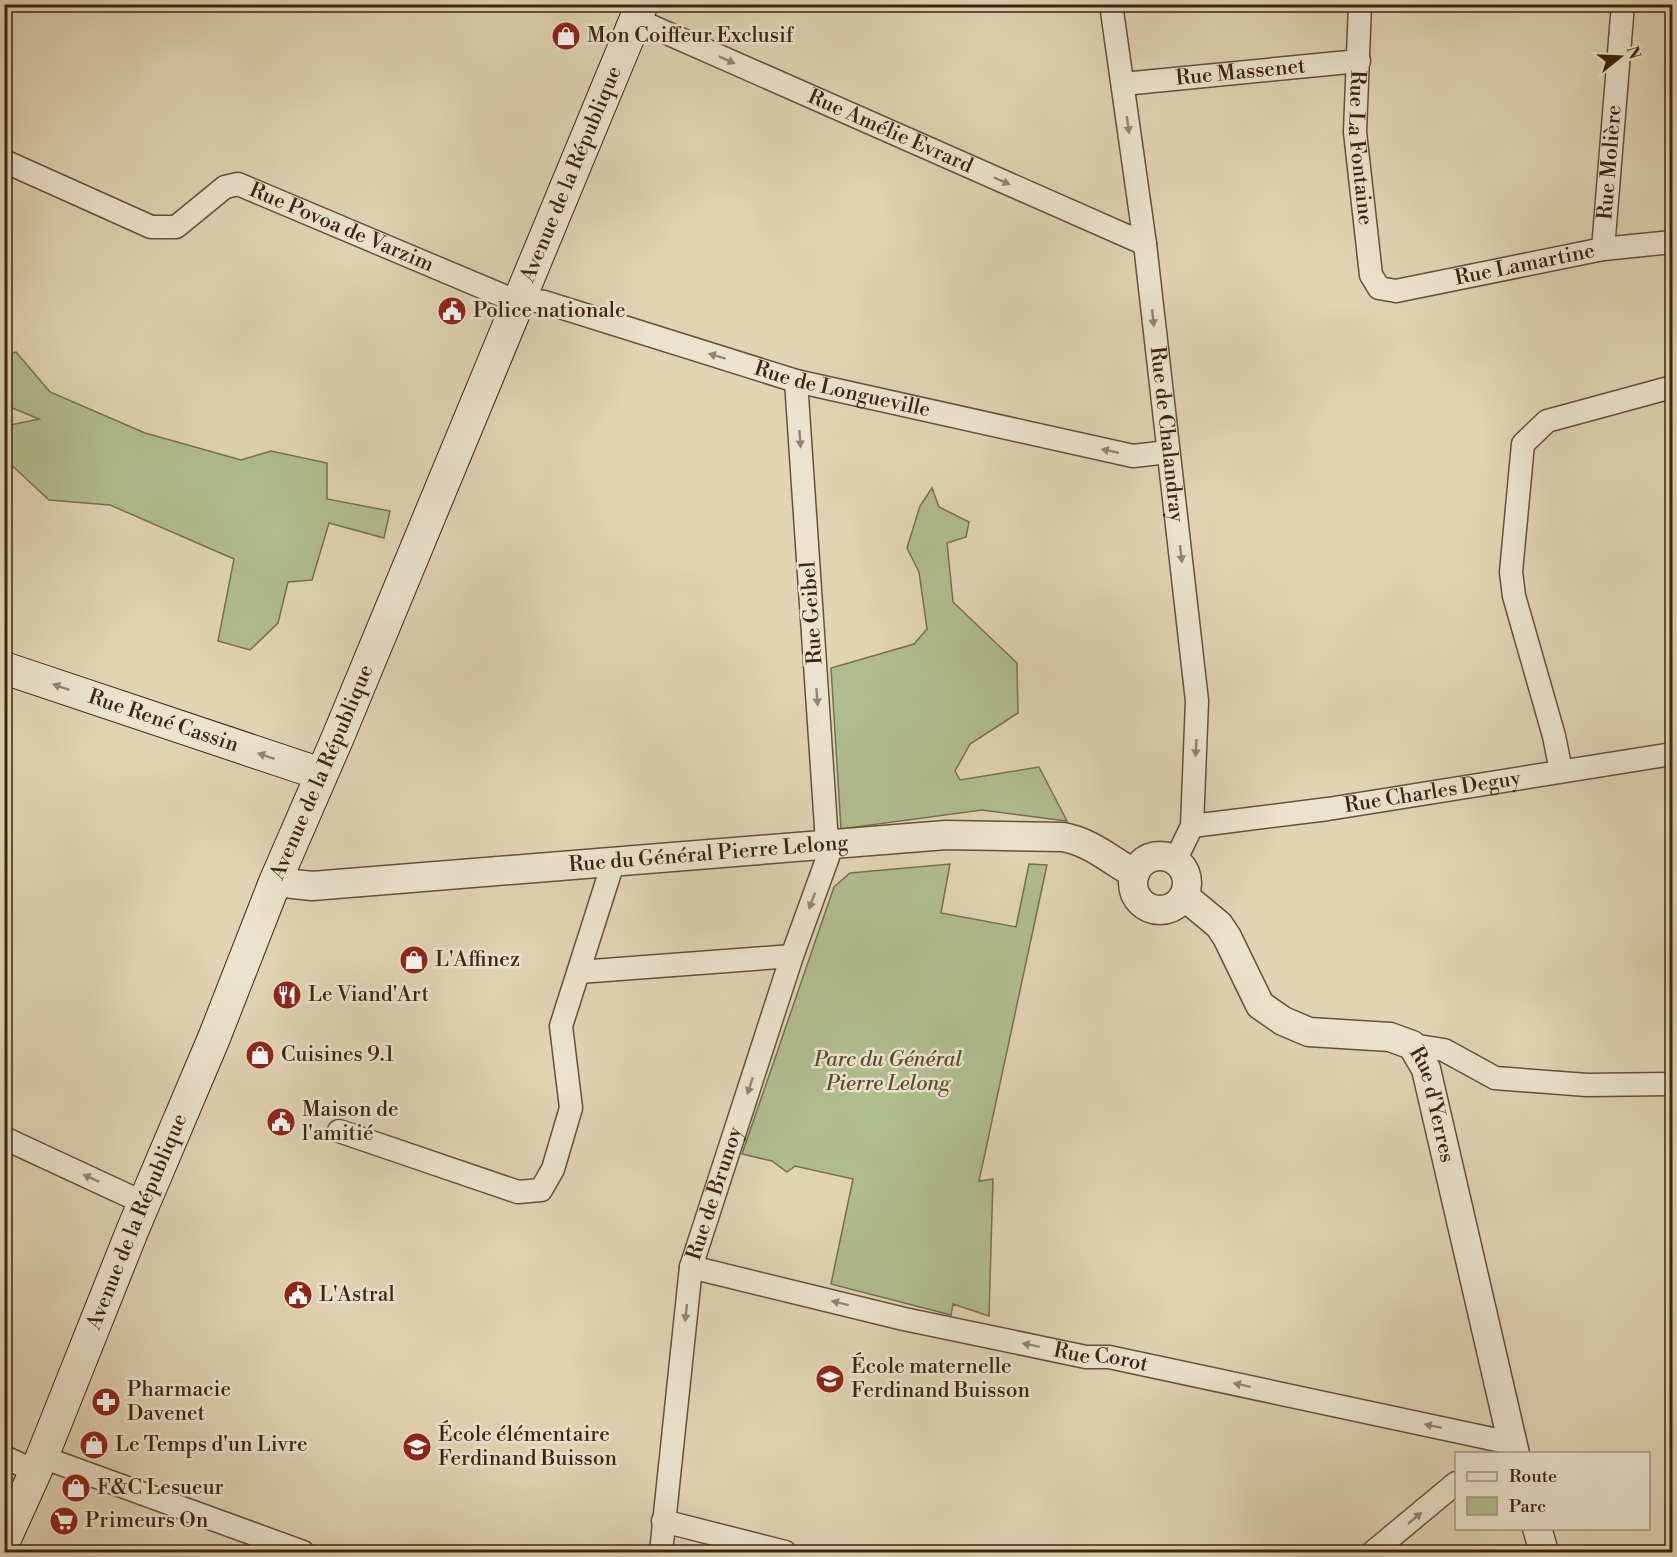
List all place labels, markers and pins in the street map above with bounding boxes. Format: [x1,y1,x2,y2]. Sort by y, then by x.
shop icon: Mon Coiffeur Exclusif [550,20,582,52]
place label: Mon Coiffeur Exclusif [587,23,795,49]
public building icon: Police nationale [436,295,468,327]
place label: Police nationale [473,298,626,324]
shop icon: L'Affinez [398,944,430,976]
place label: L'Affinez [435,947,520,973]
restaurant icon: Le Viand'Art [271,979,303,1011]
place label: Le Viand'Art [308,982,429,1008]
shop icon: Cuisines 9.1 [244,1039,276,1071]
place label: Cuisines 9.1 [281,1042,394,1068]
place label: Maison de l'amitié [302,1097,399,1147]
public building icon: Maison de l'amitié [265,1106,297,1138]
public building icon: L'Astral [282,1279,314,1311]
place label: L'Astral [319,1282,395,1308]
place label: École maternelle Ferdinand Buisson [851,1352,1031,1404]
school or university icon: École maternelle Ferdinand Buisson [814,1363,846,1395]
place label: Pharmacie Davenet [127,1377,231,1427]
pharmacy icon: Pharmacie Davenet [90,1386,122,1418]
place label: École élémentaire Ferdinand Buisson [438,1420,618,1472]
shop icon: Le Temps d'un Livre [78,1429,110,1461]
school or university icon: École élémentaire Ferdinand Buisson [401,1431,433,1463]
place label: Le Temps d'un Livre [115,1432,308,1458]
shop icon: F&C Lesueur [60,1472,92,1504]
place label: F&C Lesueur [97,1475,224,1501]
supermarket icon: Primeurs On [48,1505,80,1537]
place label: Primeurs On [85,1508,209,1534]

